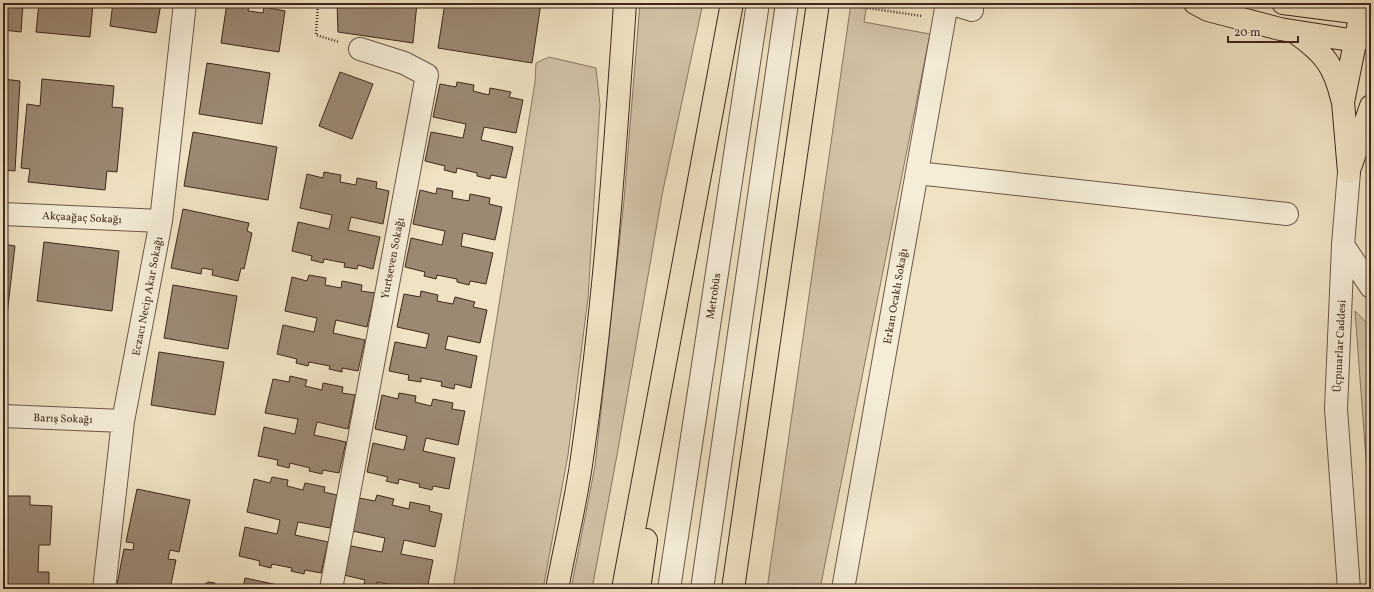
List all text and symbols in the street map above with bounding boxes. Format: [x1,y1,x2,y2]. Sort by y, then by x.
scale bar [1228,18,1298,44]
text: 20 m [1234,25,1261,41]
street label: Akçaağaç Sokağı [42,209,122,228]
street label: Yurtseven Sokağı [378,216,409,300]
street label: Eczacı Necip Akar Sokağı [130,235,167,357]
street label: Erkan Ocaklı Sokağı [881,247,912,345]
street label: Metrobüs [703,272,726,320]
street label: Üçpınarlar Caddesi [1331,299,1350,393]
street label: Barış Sokağı [33,411,93,428]

